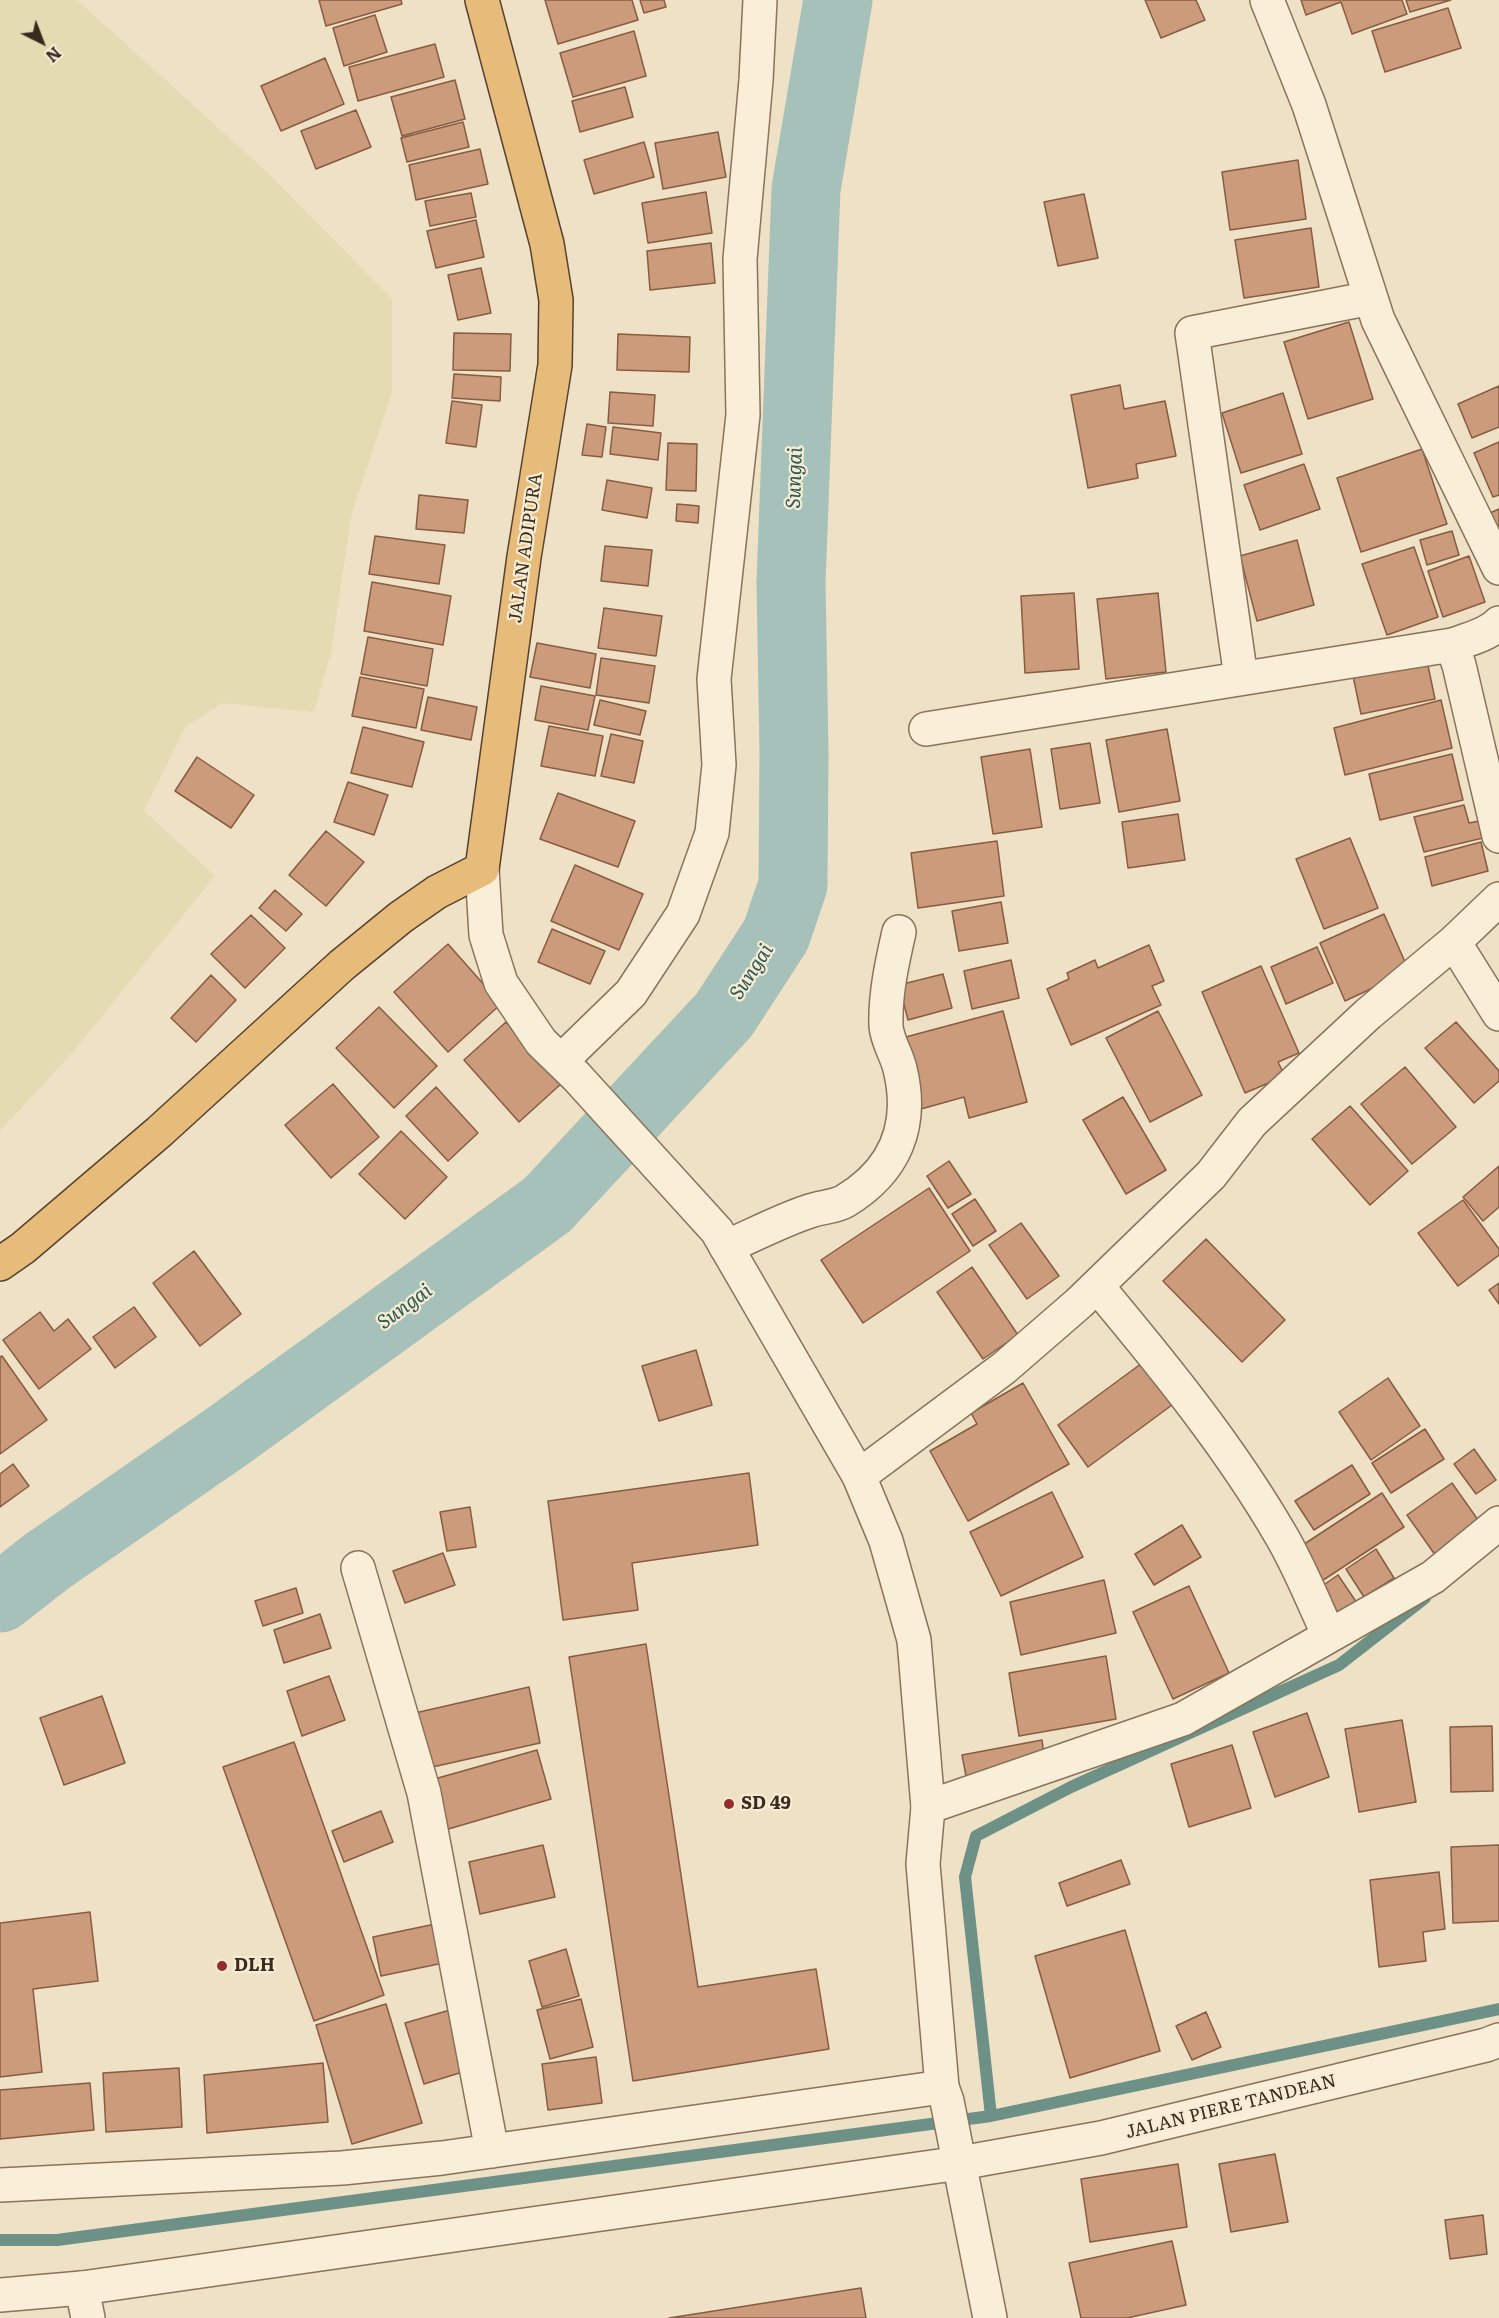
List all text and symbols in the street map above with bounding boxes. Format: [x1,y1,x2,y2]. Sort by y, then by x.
north arrow [12,12,72,72]
text: N [41,42,67,69]
water label: Sungai [782,447,808,509]
street label: JALAN ADIPURA [505,472,547,624]
water label: Sungai [725,940,779,1004]
water label: Sungai [373,1279,437,1335]
place label: SD 49 [741,1793,791,1815]
marker: SD 49 [722,1797,736,1811]
place label: DLH [234,1955,275,1977]
marker: DLH [215,1959,229,1973]
street label: JALAN PIERE TANDEAN [1123,2070,1339,2144]

